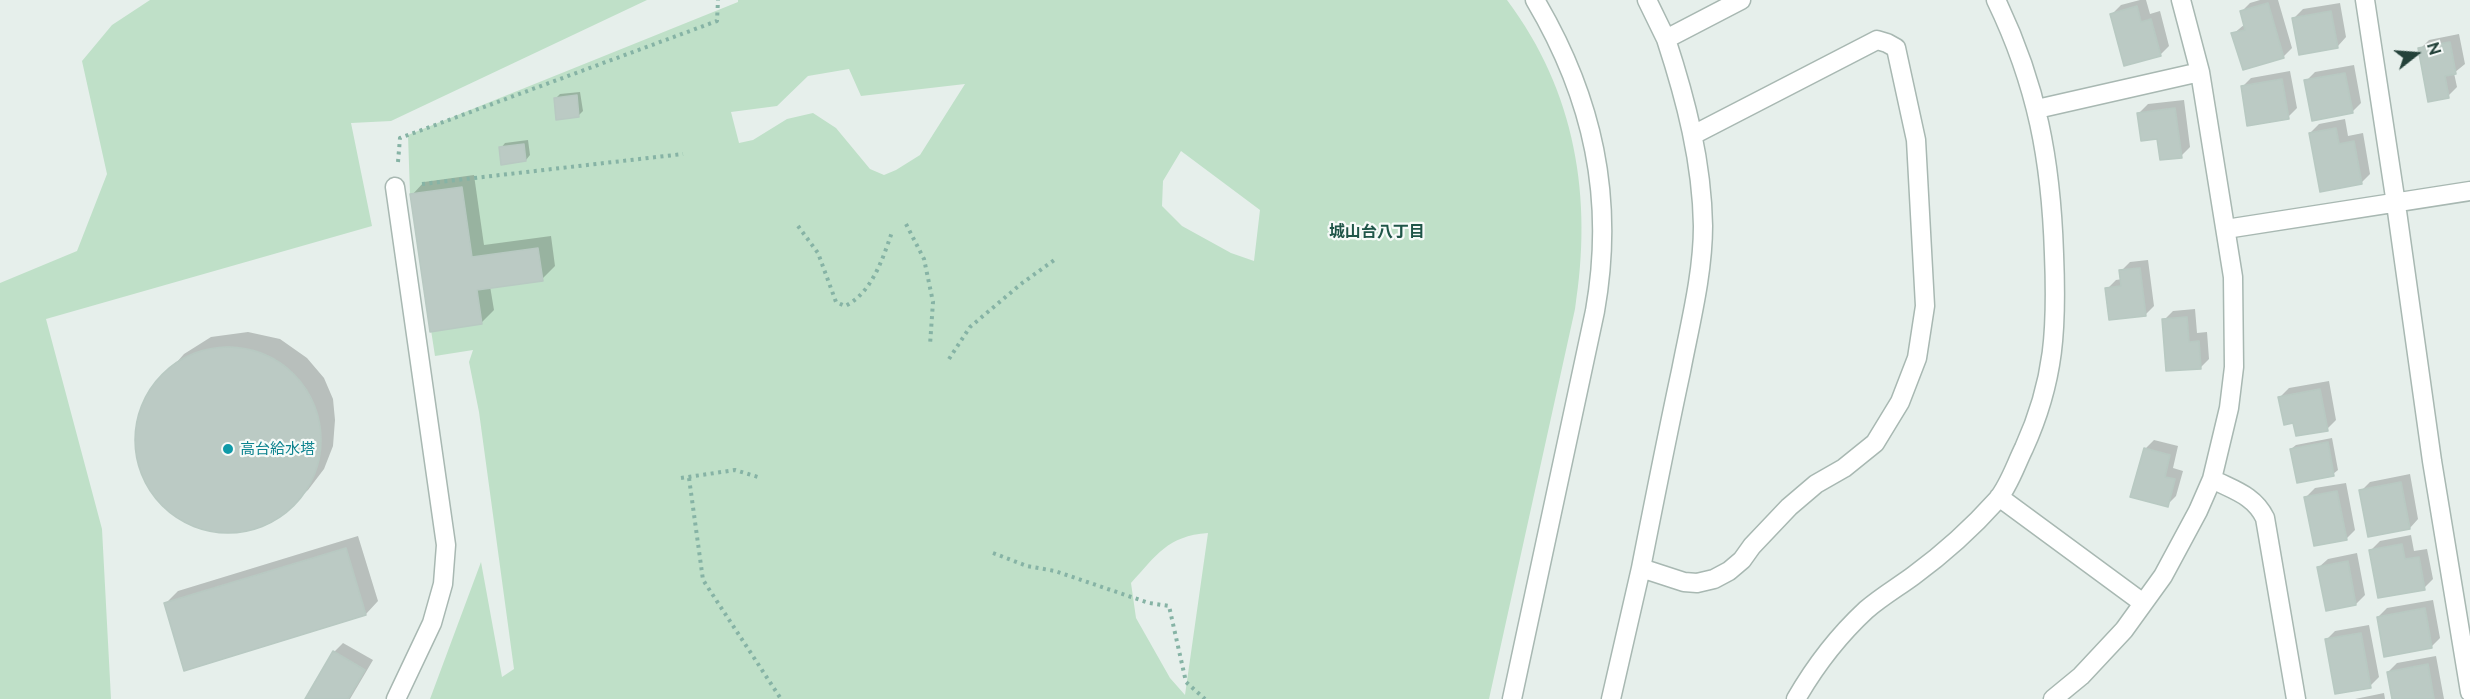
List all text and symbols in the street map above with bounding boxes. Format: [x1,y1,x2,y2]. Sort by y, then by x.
north arrow [2386,24,2446,84]
text: N [2423,40,2445,57]
district label: 城山台八丁目 [1329,222,1425,242]
place label: 高台給水塔 [240,440,315,458]
marker: 高台給水塔 [221,442,235,456]

